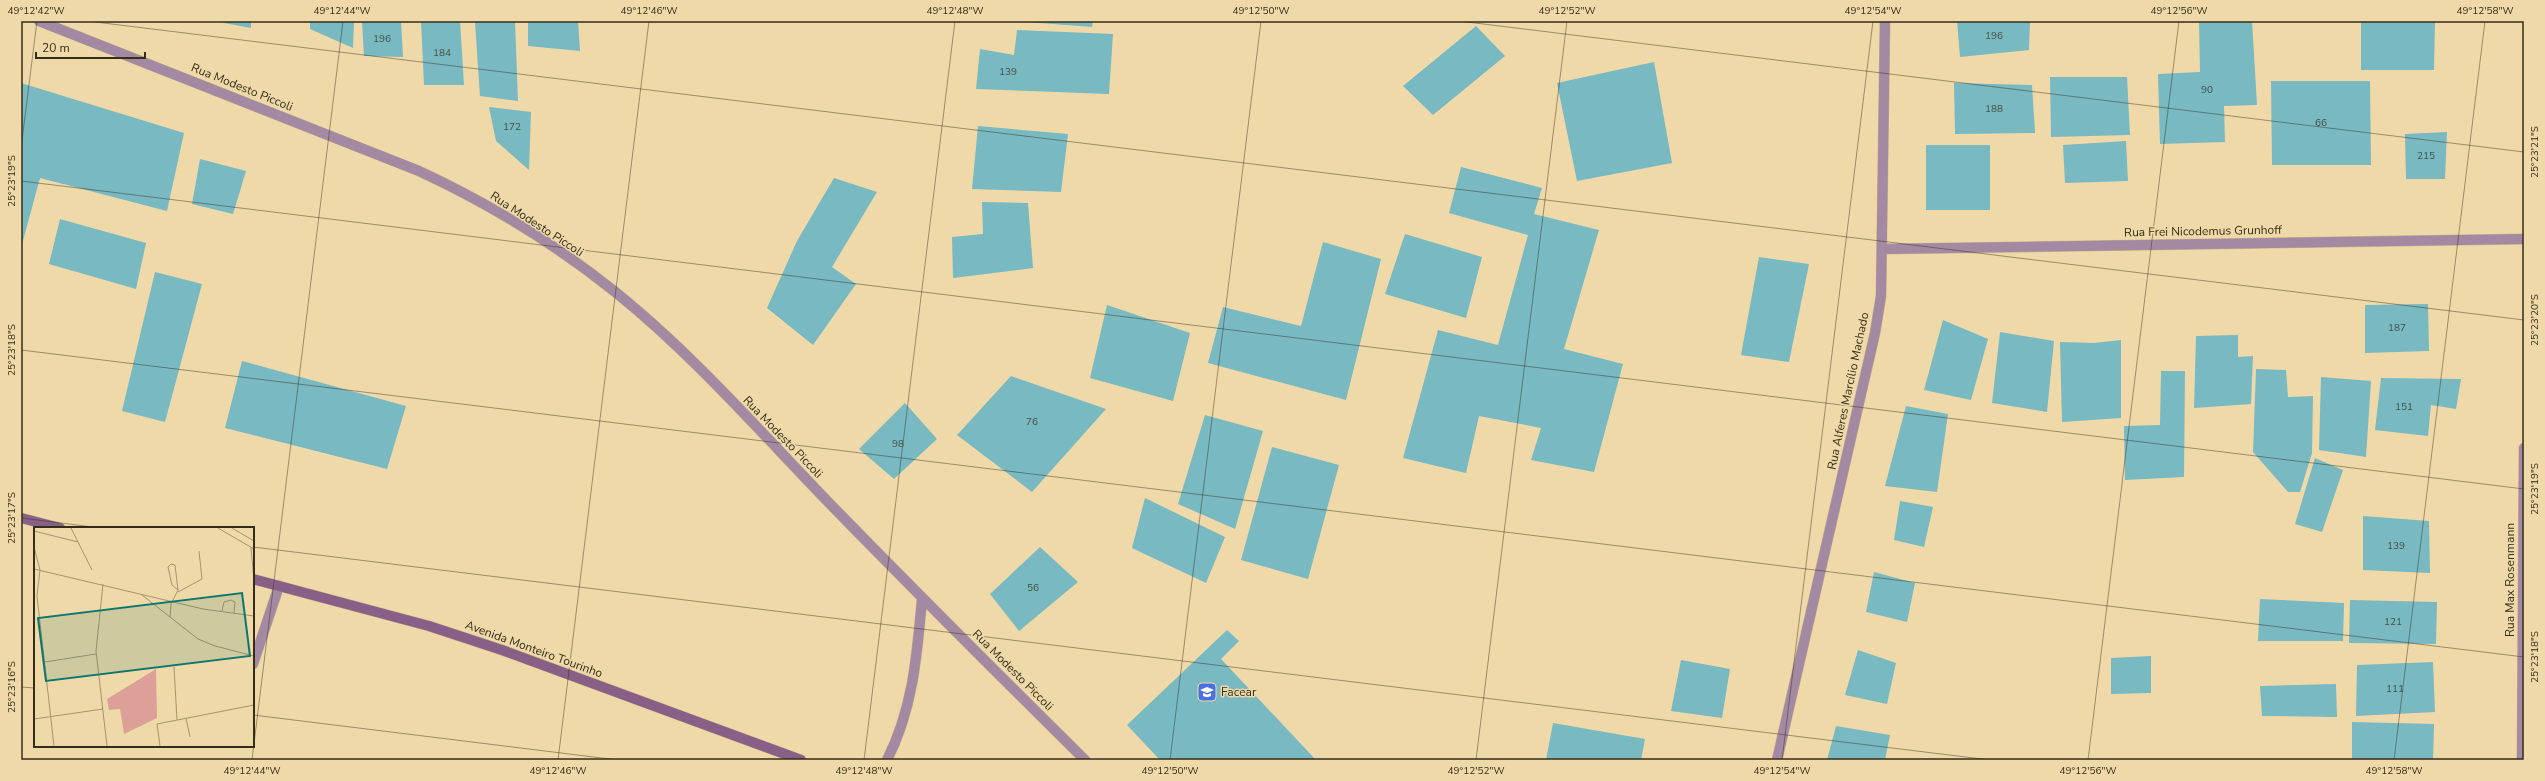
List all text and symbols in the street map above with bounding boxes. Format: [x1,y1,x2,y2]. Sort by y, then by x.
text: 49°12'42"W [8,4,64,18]
text: 49°12'44"W [314,4,370,18]
text: 49°12'46"W [621,4,677,18]
text: 49°12'48"W [927,4,983,18]
text: 49°12'50"W [1233,4,1289,18]
text: 49°12'52"W [1539,4,1595,18]
text: 49°12'54"W [1845,4,1901,18]
text: 49°12'56"W [2151,4,2207,18]
text: 49°12'58"W [2457,4,2513,18]
house number: 196 [1985,29,2003,43]
house number: 196 [373,32,391,46]
scale bar [36,34,145,60]
text: 20 m [42,40,70,56]
house number: 184 [433,46,451,60]
street label: Rua Modesto Piccoli [189,59,295,115]
house number: 139 [999,65,1017,79]
house number: 90 [2201,83,2213,97]
house number: 188 [1985,102,2003,116]
house number: 66 [2315,116,2327,130]
house number: 172 [503,120,521,134]
text: 25°23'21"S [2528,126,2542,178]
house number: 215 [2417,149,2435,163]
text: 25°23'19"S [5,155,19,207]
street label: Rua Modesto Piccoli [487,188,587,260]
street label: Rua Frei Nicodemus Grunhoff [2124,222,2283,240]
text: 25°23'20"S [2528,294,2542,346]
street label: Rua Alferes Marcílio Machado [1823,311,1873,471]
house number: 187 [2388,321,2406,335]
text: 25°23'18"S [5,324,19,376]
street label: Rua Modesto Piccoli [740,392,826,482]
house number: 151 [2395,400,2413,414]
house number: 76 [1026,415,1038,429]
house number: 98 [892,437,904,451]
text: 25°23'19"S [2528,463,2542,515]
text: 25°23'17"S [5,492,19,544]
street label: Rua Max Rosenmann [2502,523,2518,637]
inset map [34,527,254,747]
house number: 139 [2387,539,2405,553]
house number: 56 [1027,581,1039,595]
house number: 121 [2384,615,2402,629]
street label: Avenida Monteiro Tourinho [463,617,605,681]
street label: Rua Modesto Piccoli [969,626,1057,714]
text: 25°23'18"S [2528,631,2542,683]
text: 25°23'16"S [5,661,19,713]
school or university icon: Facear [1196,681,1218,703]
house number: 111 [2386,682,2404,696]
place label: Facear [1221,684,1257,700]
text: 49°12'44"W [224,764,280,778]
text: 49°12'46"W [530,764,586,778]
text: 49°12'48"W [836,764,892,778]
text: 49°12'50"W [1142,764,1198,778]
text: 49°12'52"W [1448,764,1504,778]
text: 49°12'54"W [1754,764,1810,778]
text: 49°12'56"W [2060,764,2116,778]
text: 49°12'58"W [2366,764,2422,778]

